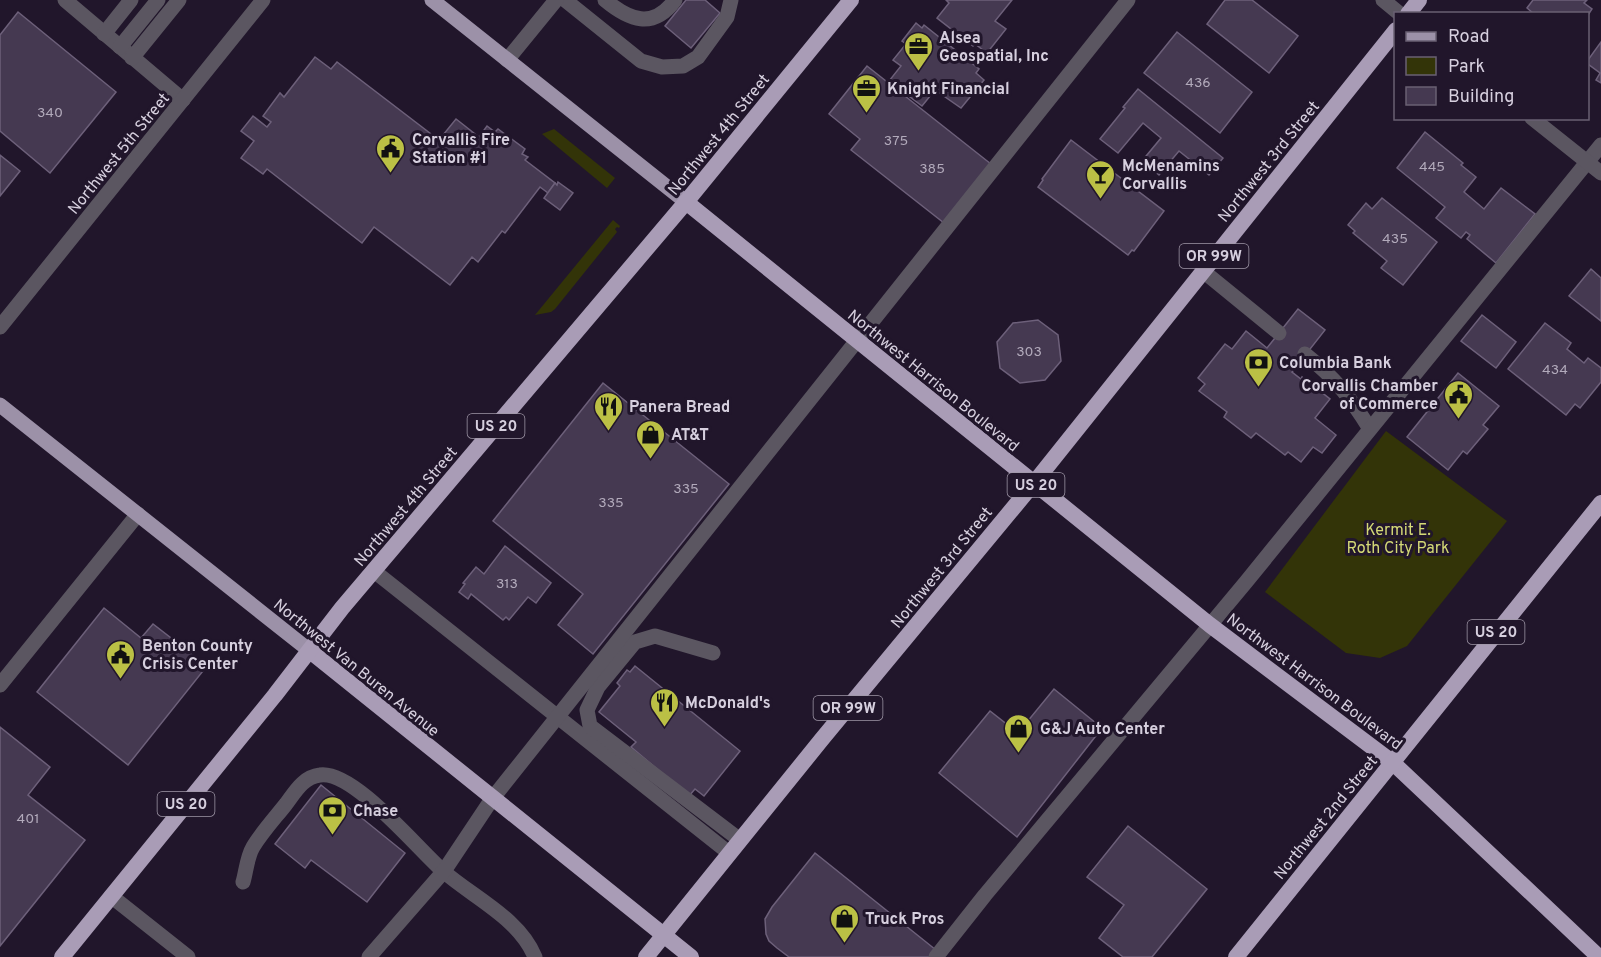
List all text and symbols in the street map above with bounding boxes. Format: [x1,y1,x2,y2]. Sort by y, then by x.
legend [1394,12,1589,120]
text: Road [1448,26,1490,49]
place label: Alsea Geospatial, Inc [939,29,1049,67]
office icon: Alsea Geospatial, Inc [902,30,934,72]
text: Park [1448,56,1485,79]
street label: Northwest 4th Street [664,70,775,200]
office icon: Knight Financial [850,72,882,114]
house number: 436 [1185,75,1211,92]
place label: Knight Financial [887,80,1010,100]
text: Building [1448,86,1514,109]
street label: Northwest 5th Street [64,89,175,219]
street label: Northwest 3rd Street [1214,98,1325,227]
house number: 340 [37,105,63,122]
place label: Corvallis Fire Station #1 [412,131,510,169]
public building icon: Corvallis Fire Station #1 [375,132,407,174]
house number: 375 [884,133,908,150]
place label: McMenamins Corvallis [1122,157,1220,195]
bar icon: McMenamins Corvallis [1085,158,1117,200]
house number: 445 [1419,159,1445,176]
house number: 385 [919,161,945,178]
house number: 435 [1382,231,1408,248]
road number: OR 99W [1180,244,1248,268]
street label: Northwest Harrison Boulevard [843,306,1023,457]
house number: 303 [1016,344,1042,361]
bank icon: Columbia Bank [1242,346,1274,388]
place label: Columbia Bank [1279,354,1392,374]
house number: 434 [1542,362,1568,379]
place label: Corvallis Chamber of Commerce [1301,377,1438,415]
public building icon: Corvallis Chamber of Commerce [1443,378,1475,420]
restaurant icon: Panera Bread [592,390,624,432]
place label: Panera Bread [629,398,730,418]
road number: US 20 [468,414,524,438]
shop icon: AT&T [634,418,666,460]
place label: AT&T [671,426,709,446]
street label: Northwest 4th Street [350,443,463,571]
road number: US 20 [1008,473,1064,497]
house number: 335 [673,481,699,498]
house number: 335 [598,495,624,512]
street label: Northwest 3rd Street [887,504,998,633]
park label: Kermit E. Roth City Park [1347,521,1449,559]
house number: 313 [496,576,518,593]
street label: Northwest Van Buren Avenue [269,595,443,742]
street label: Northwest Harrison Boulevard [1222,610,1406,755]
road number: US 20 [1468,620,1524,644]
place label: Benton County Crisis Center [142,637,253,675]
public building icon: Benton County Crisis Center [105,638,137,680]
restaurant icon: McDonald's [648,686,680,728]
place label: McDonald's [685,694,771,714]
road number: OR 99W [814,696,882,720]
shop icon: G&J Auto Center [1003,712,1035,754]
place label: G&J Auto Center [1040,720,1165,740]
street label: Northwest 2nd Street [1270,752,1383,884]
road number: US 20 [158,792,214,816]
bank icon: Chase [316,794,348,836]
place label: Chase [353,802,398,822]
house number: 401 [17,811,39,828]
shop icon: Truck Pros [828,902,860,944]
place label: Truck Pros [865,910,945,930]

